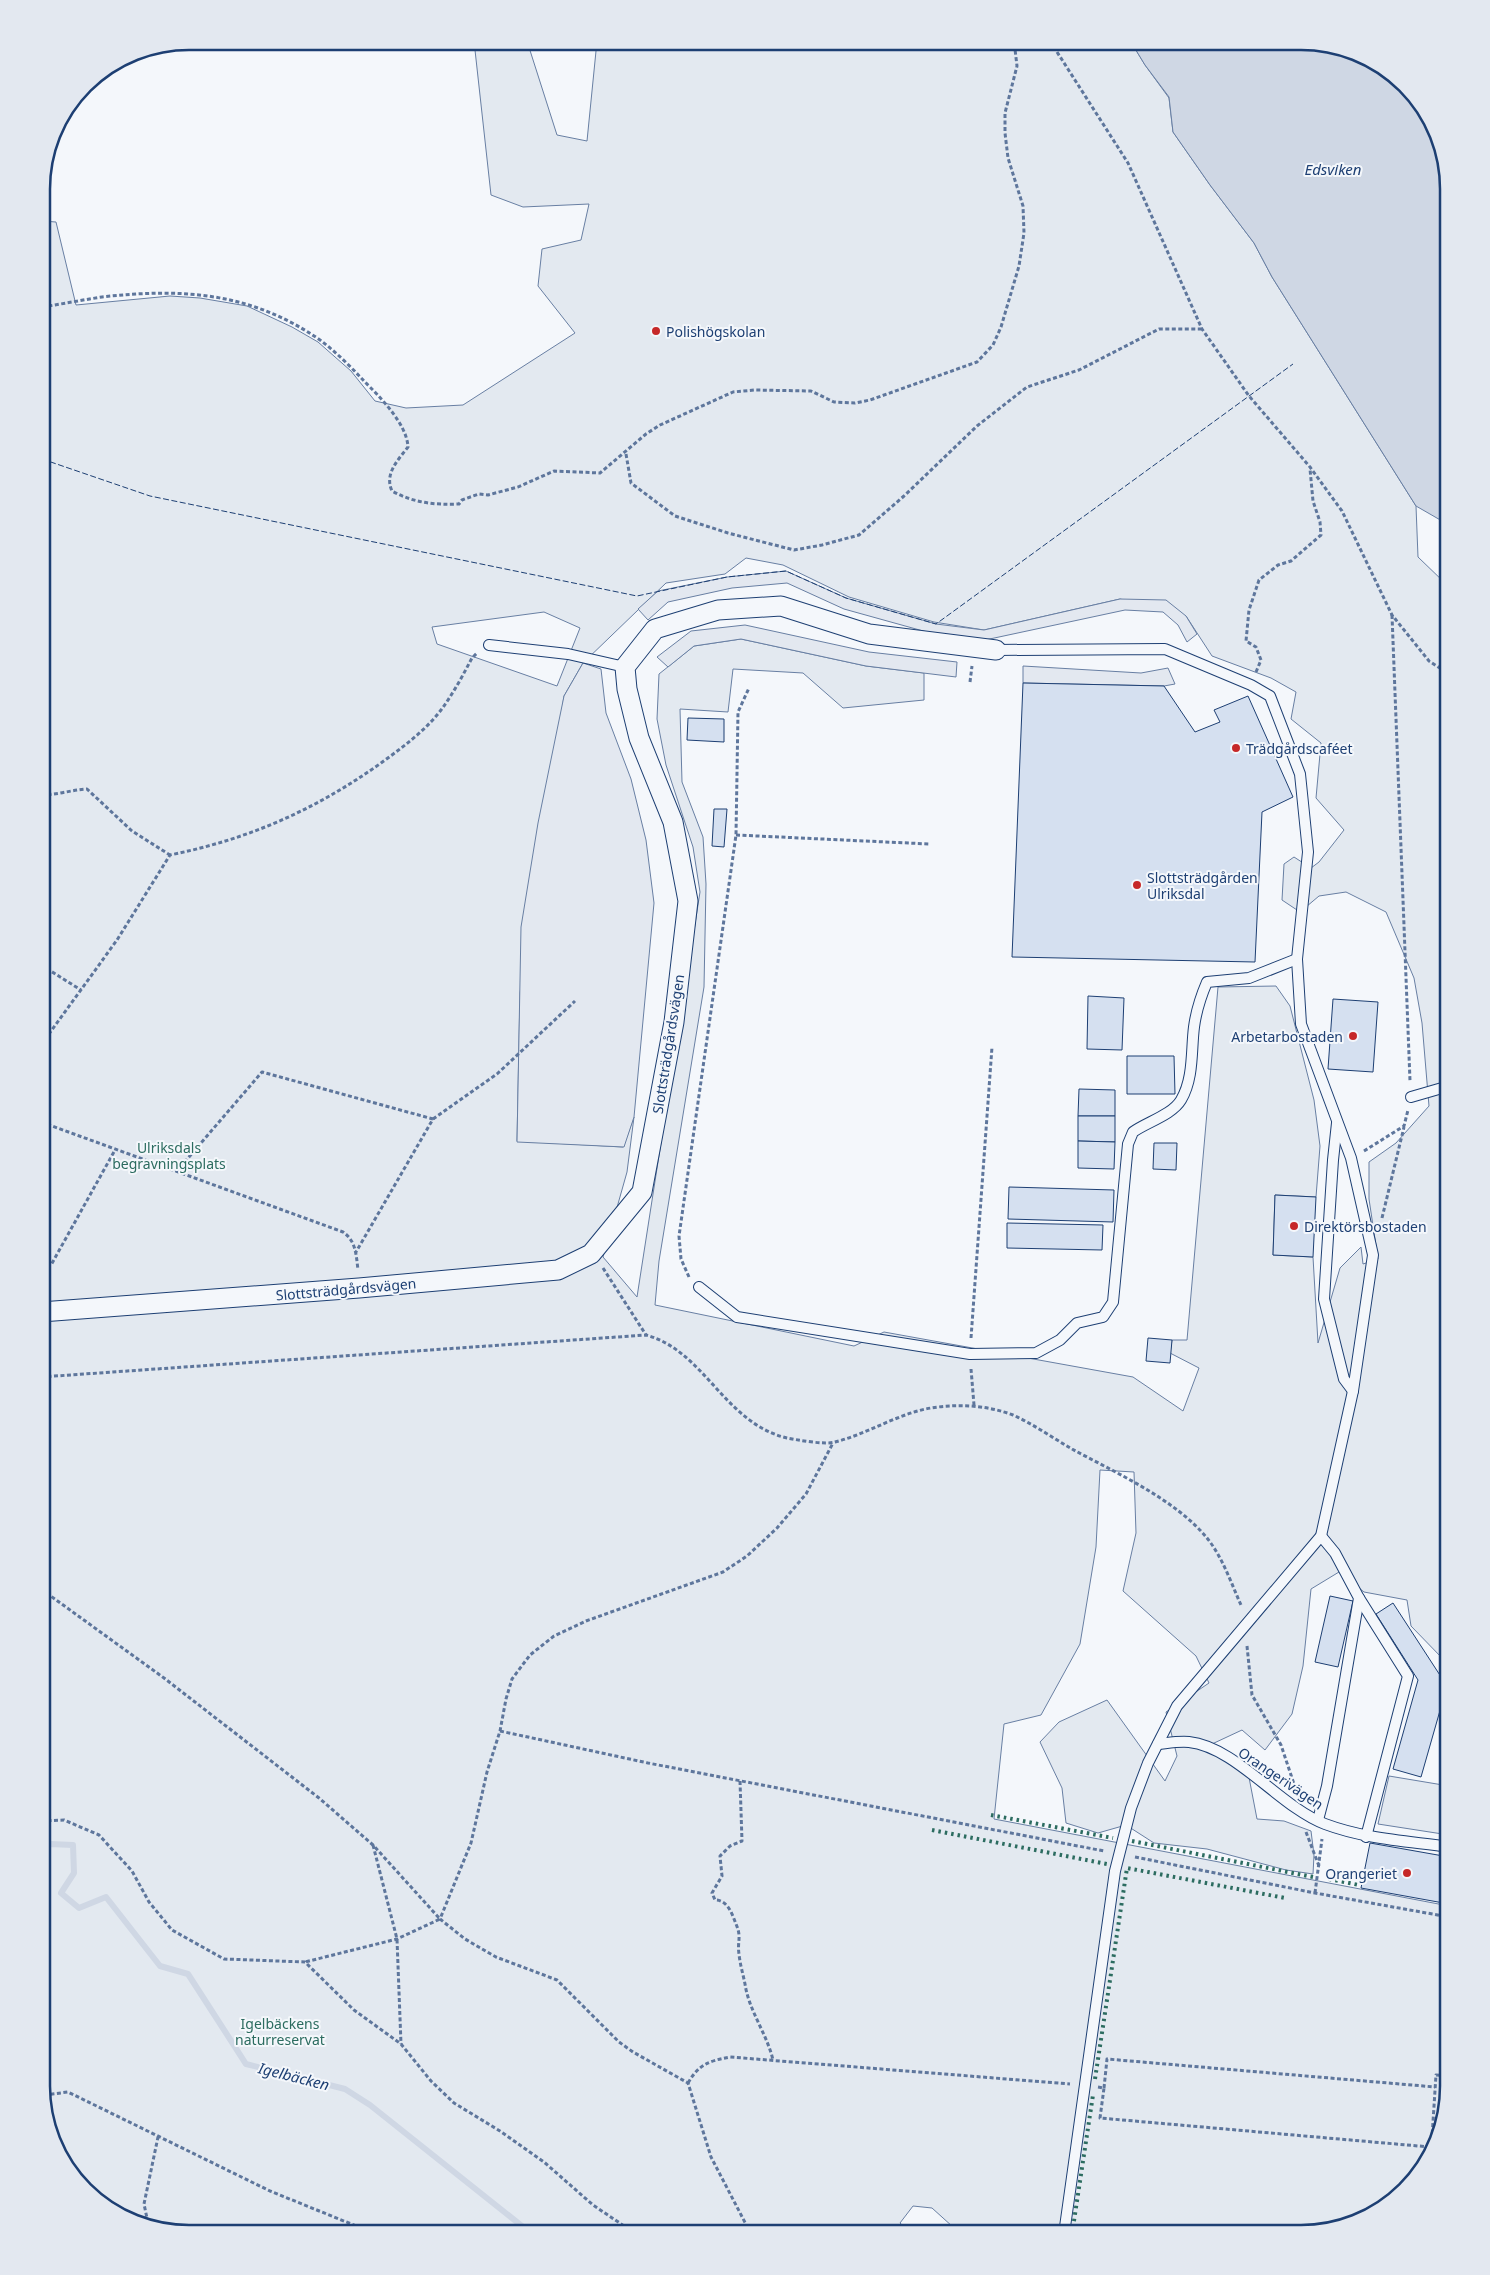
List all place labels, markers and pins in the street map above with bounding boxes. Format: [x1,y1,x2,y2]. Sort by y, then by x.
place label: Polishögskolan [666,322,765,341]
marker: Polishögskolan [650,325,662,337]
place label: Trädgårdscaféet [1246,739,1353,758]
marker: Trädgårdscaféet [1230,742,1242,754]
place label: Slottsträdgården Ulriksdal [1147,868,1258,903]
marker: Slottsträdgården Ulriksdal [1131,879,1143,891]
place label: Arbetarbostaden [1231,1027,1343,1046]
marker: Arbetarbostaden [1347,1030,1359,1042]
place label: Direktörsbostaden [1304,1217,1427,1236]
marker: Direktörsbostaden [1288,1220,1300,1232]
place label: Orangeriet [1325,1864,1397,1883]
marker: Orangeriet [1401,1867,1413,1879]

